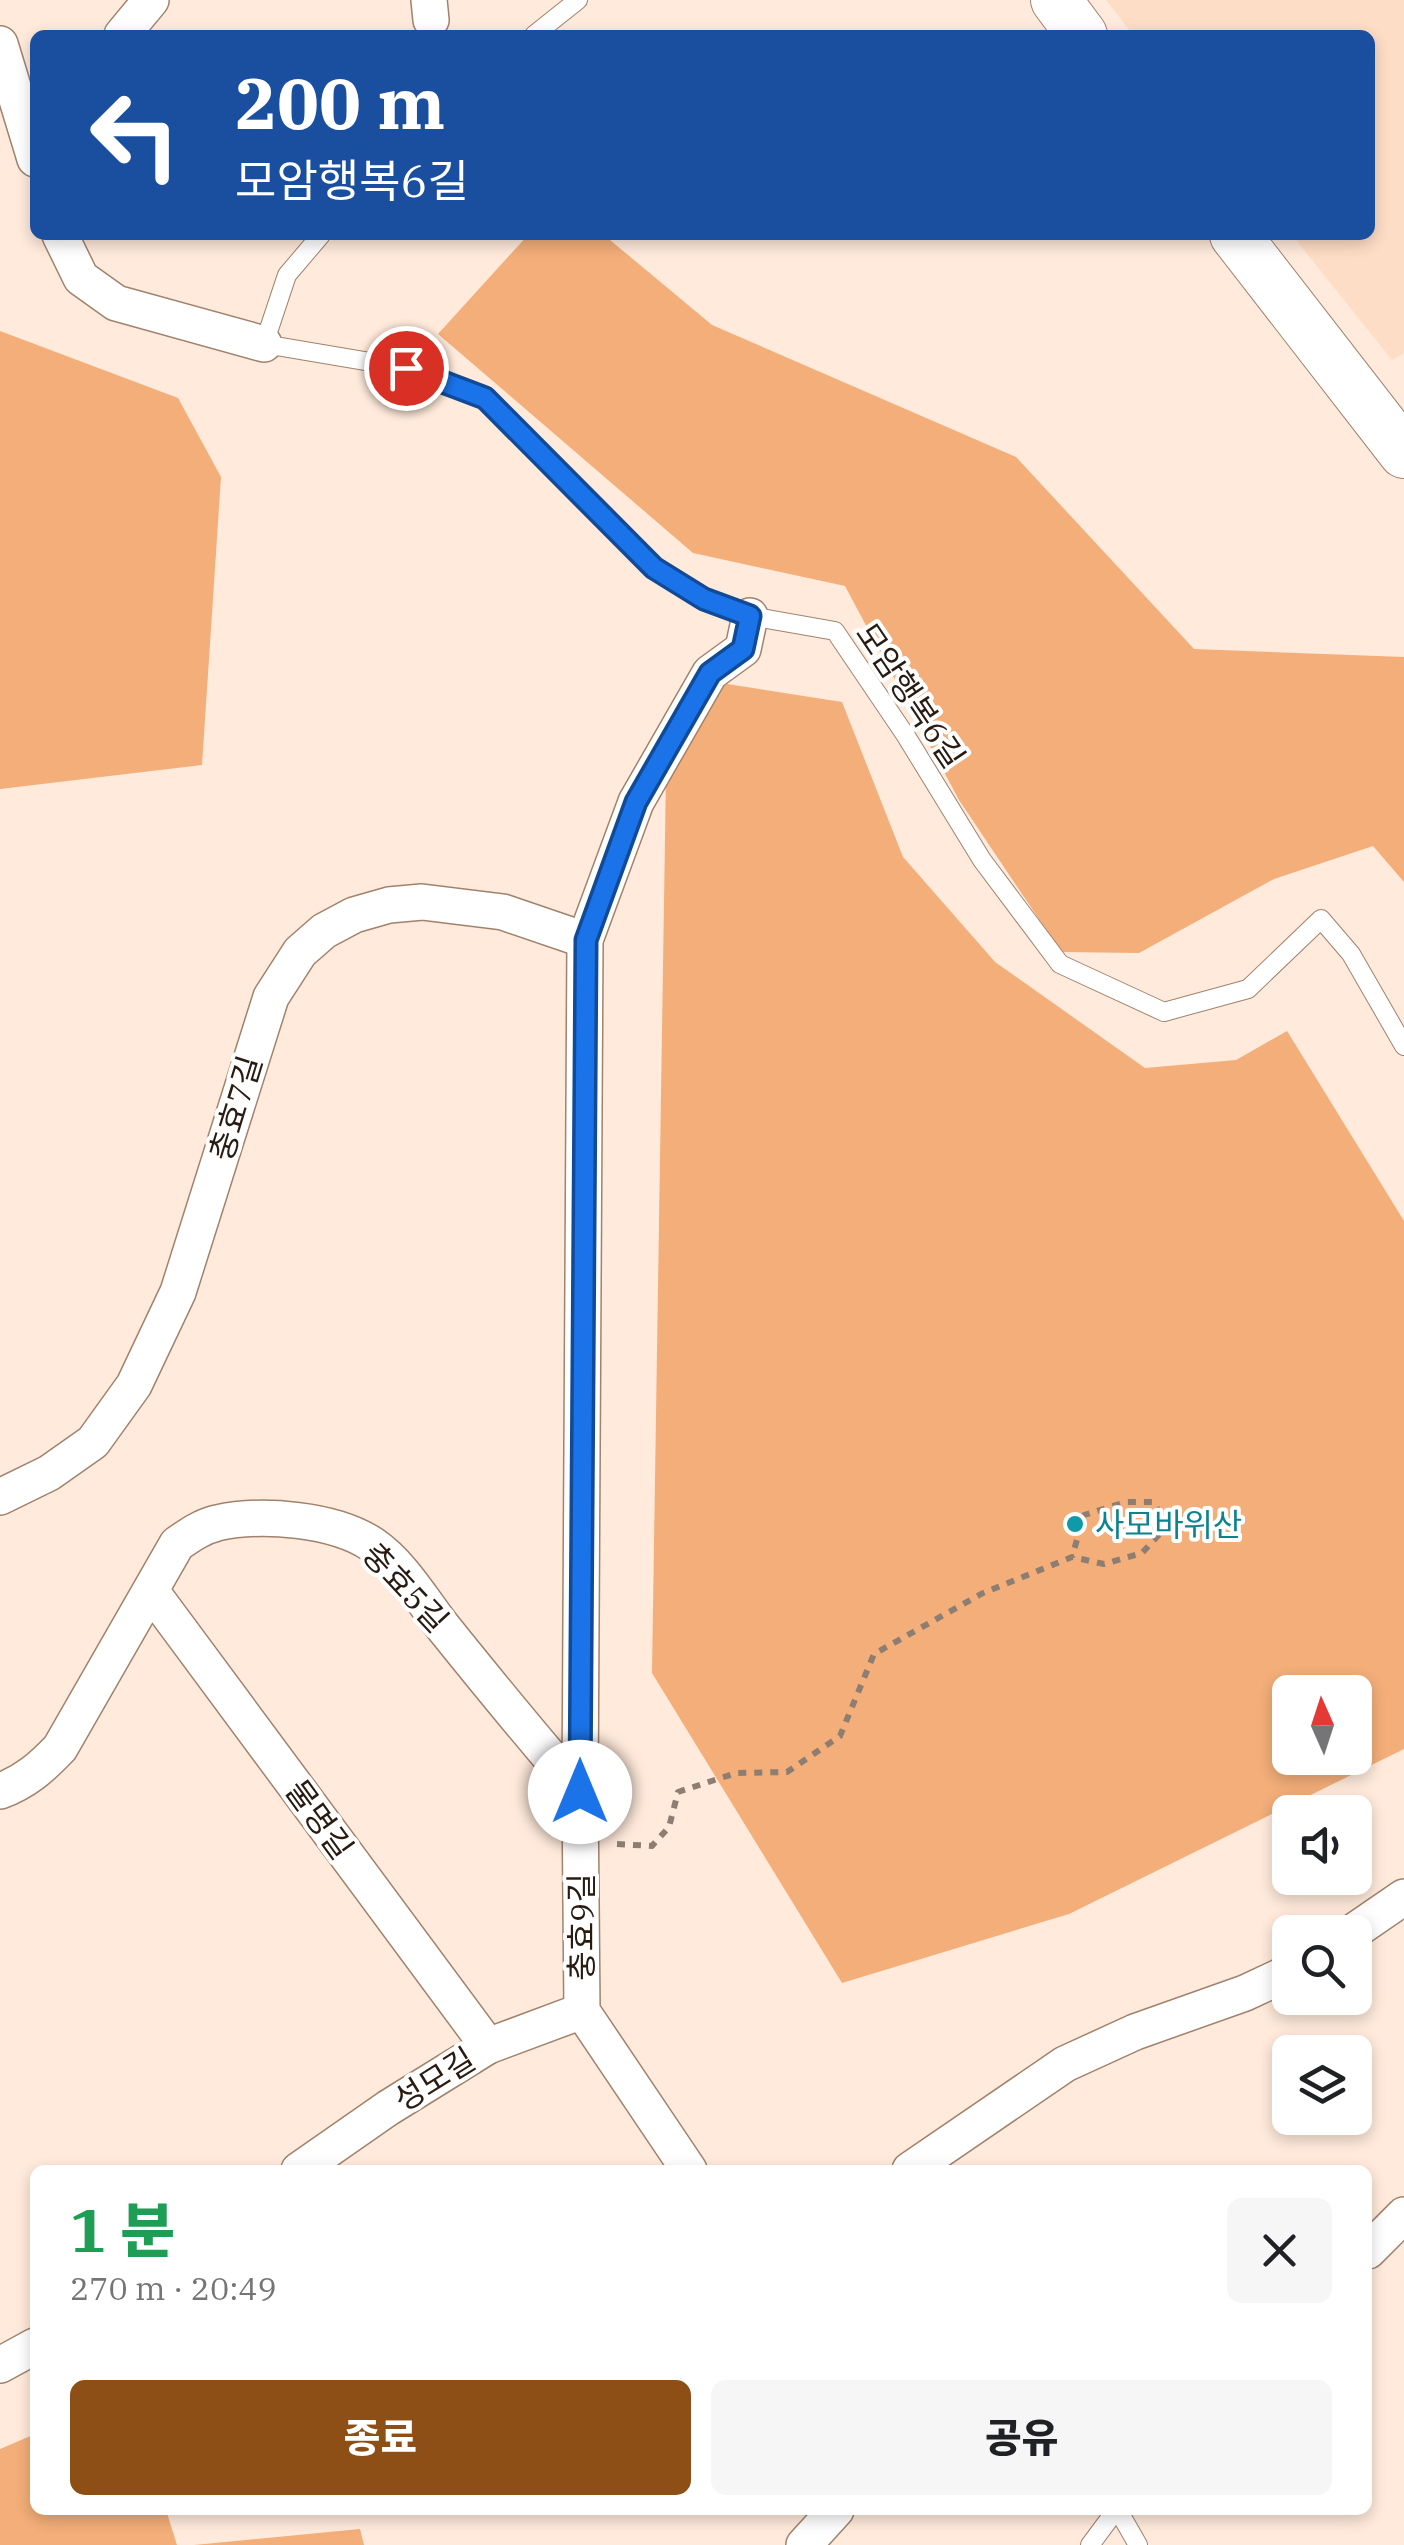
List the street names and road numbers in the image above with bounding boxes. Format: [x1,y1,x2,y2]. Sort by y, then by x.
street label: 모암행복6길 [847,614,975,776]
street label: 충효7길 [199,1050,271,1166]
street label: 충효5길 [354,1533,458,1641]
street label: 물명길 [277,1771,363,1867]
street label: 충효9길 [560,1873,602,1981]
street label: 성모길 [385,2038,483,2120]

